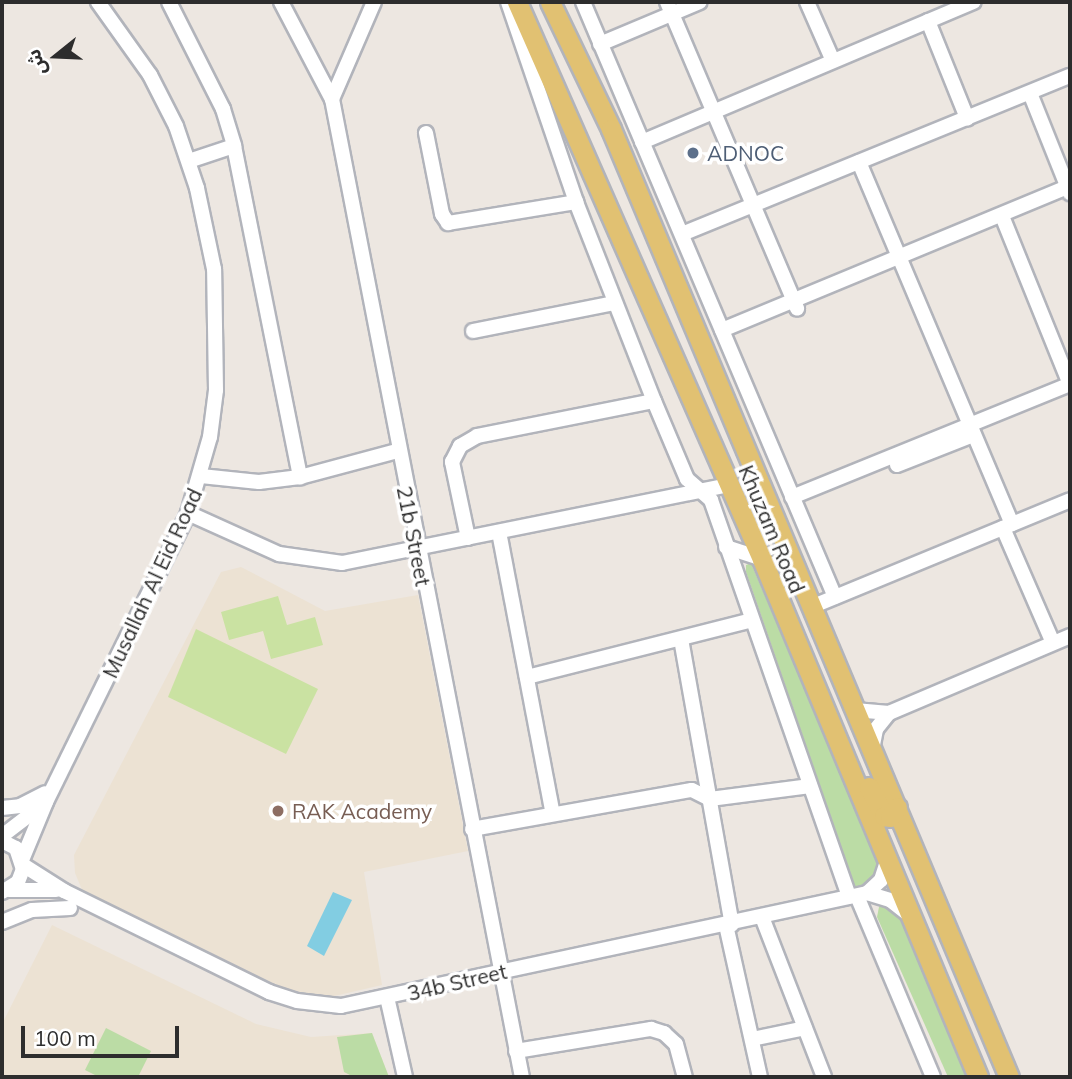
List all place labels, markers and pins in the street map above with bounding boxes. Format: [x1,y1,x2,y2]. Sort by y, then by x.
place label: ADNOC [707,140,784,166]
marker: ADNOC [685,145,701,161]
place label: RAK Academy [292,798,432,824]
marker: RAK Academy [270,803,286,819]

